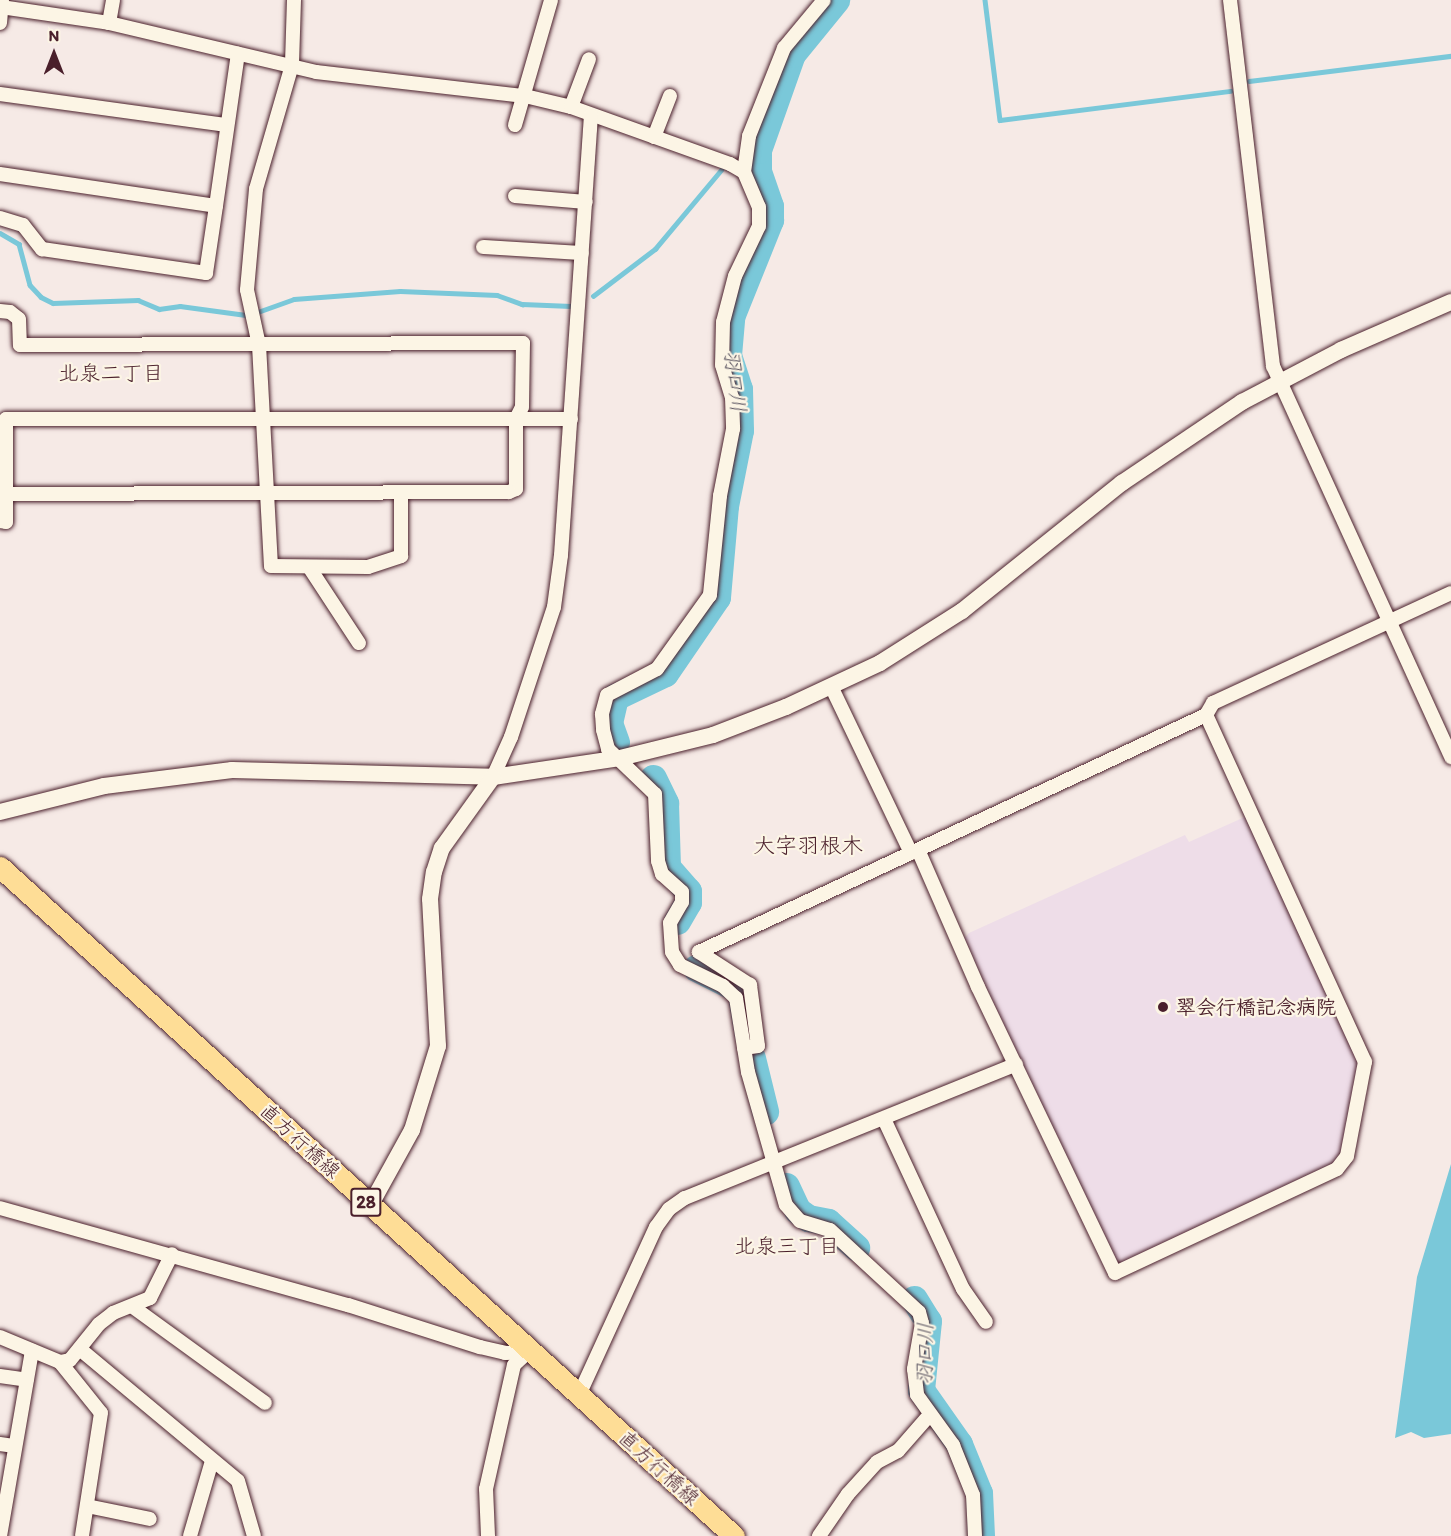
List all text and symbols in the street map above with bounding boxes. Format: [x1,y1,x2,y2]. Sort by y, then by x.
north arrow [24,24,84,84]
text: N [49,26,59,45]
water label: 羽口川 [719,348,751,414]
district label: 北泉二丁目 [59,360,163,386]
district label: 大字羽根木 [753,833,863,859]
place label: 翠会行橋記念病院 [1176,995,1336,1019]
marker: 翠会行橋記念病院 [1154,998,1172,1016]
street label: 直方行橋線 [255,1099,345,1183]
road number: 28 [350,1187,382,1217]
district label: 北泉三丁目 [735,1233,839,1259]
water label: 羽口川 [912,1322,938,1386]
street label: 直方行橋線 [614,1426,704,1510]

